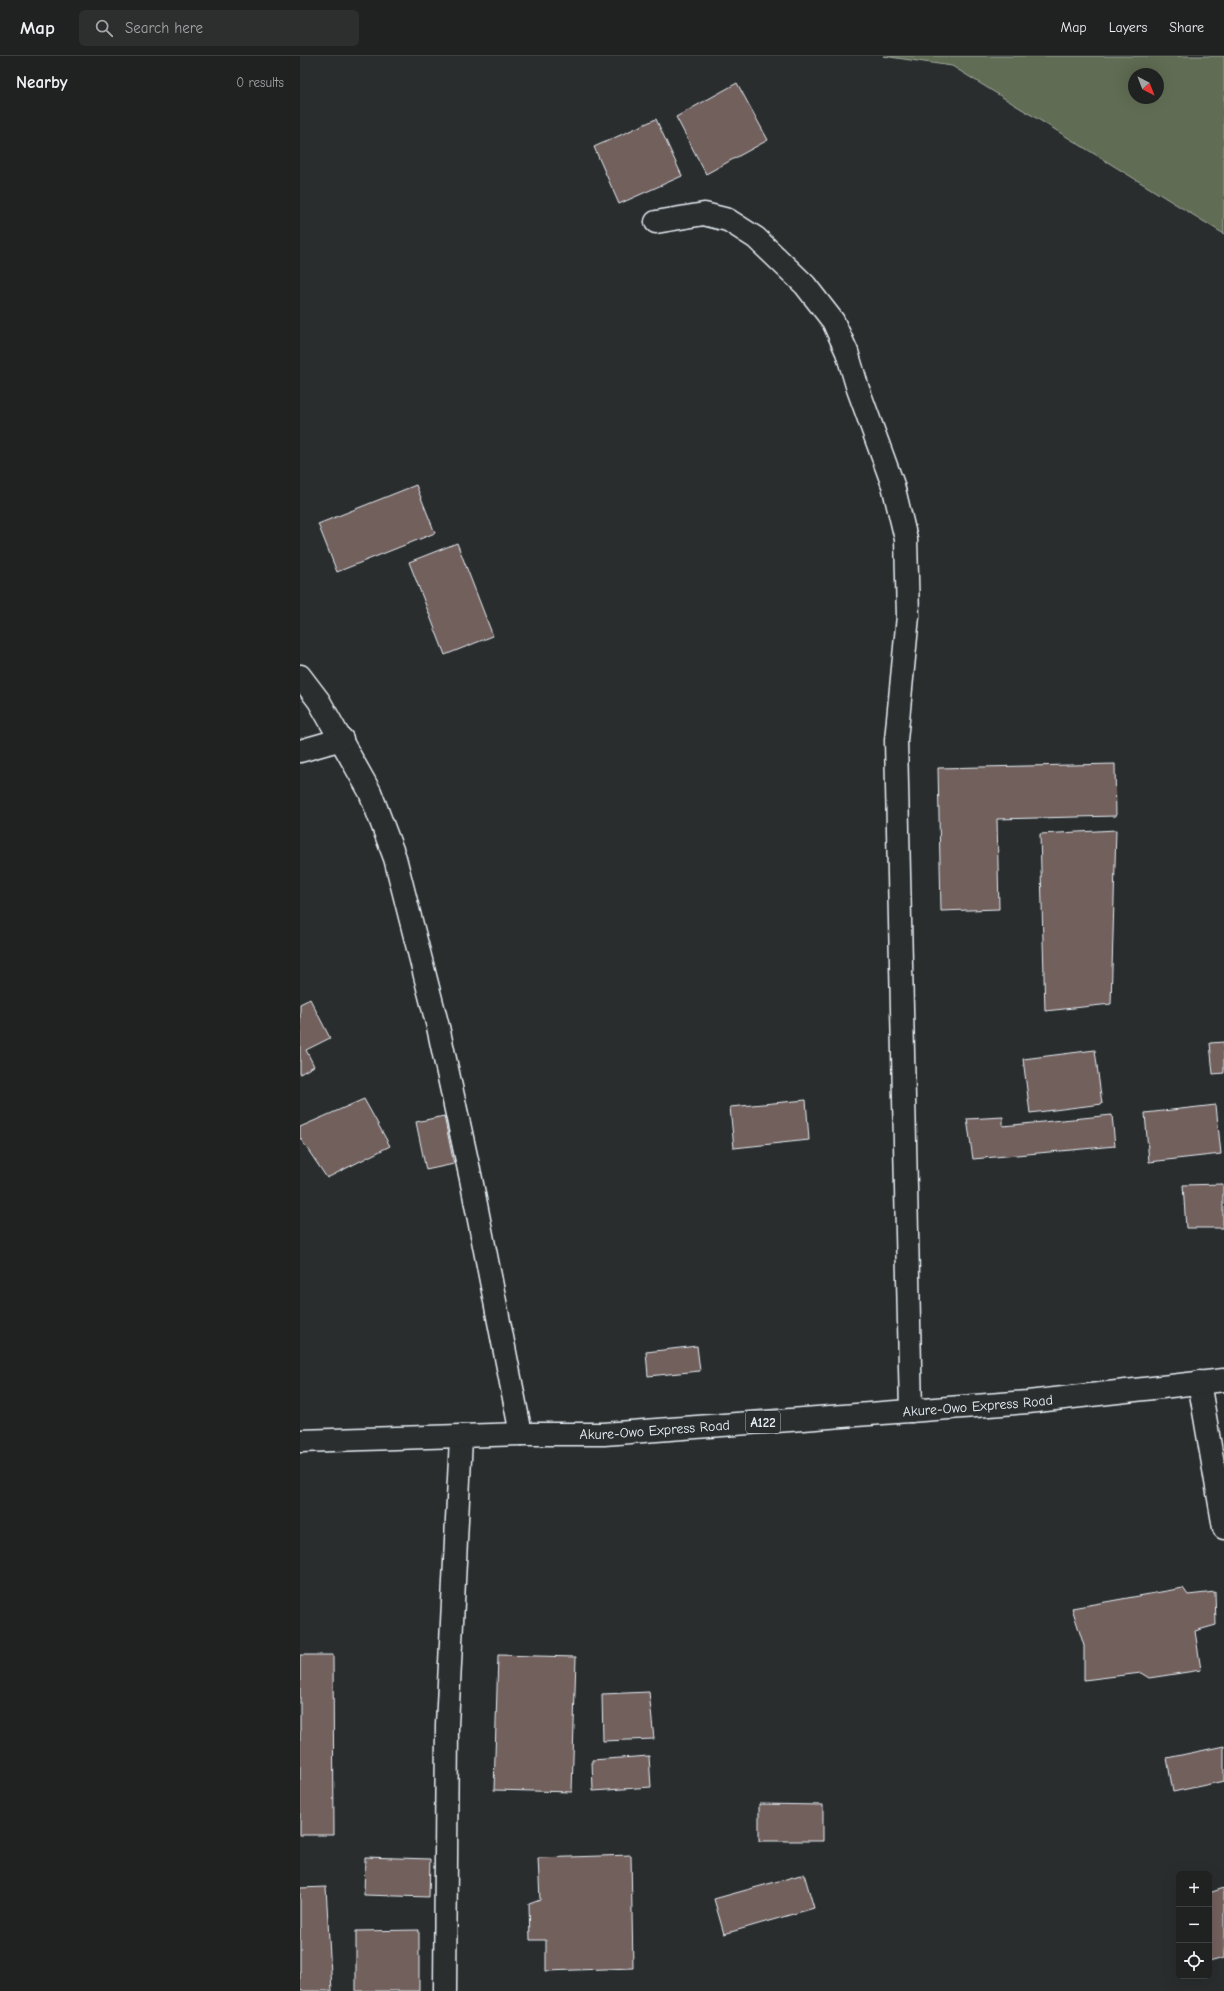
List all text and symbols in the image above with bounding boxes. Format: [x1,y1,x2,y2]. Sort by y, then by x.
search box [79,10,359,46]
text: Map [20,17,55,39]
icon: search [93,17,115,39]
text: Search here [125,19,203,37]
text: Map [1060,19,1087,36]
text: Layers [1109,19,1147,36]
text: Share [1169,19,1204,36]
north arrow [1128,68,1164,104]
text: Nearby [16,73,67,92]
text: 0 results [236,75,284,90]
street label: Akure-Owo Express Road [902,1391,1054,1420]
road number: A122 [746,1411,780,1433]
street label: Akure-Owo Express Road [580,1416,731,1443]
map controls [1176,1871,1212,1979]
button: + [1176,1871,1212,1907]
button: − [1176,1907,1212,1943]
button: locate [1176,1943,1212,1979]

